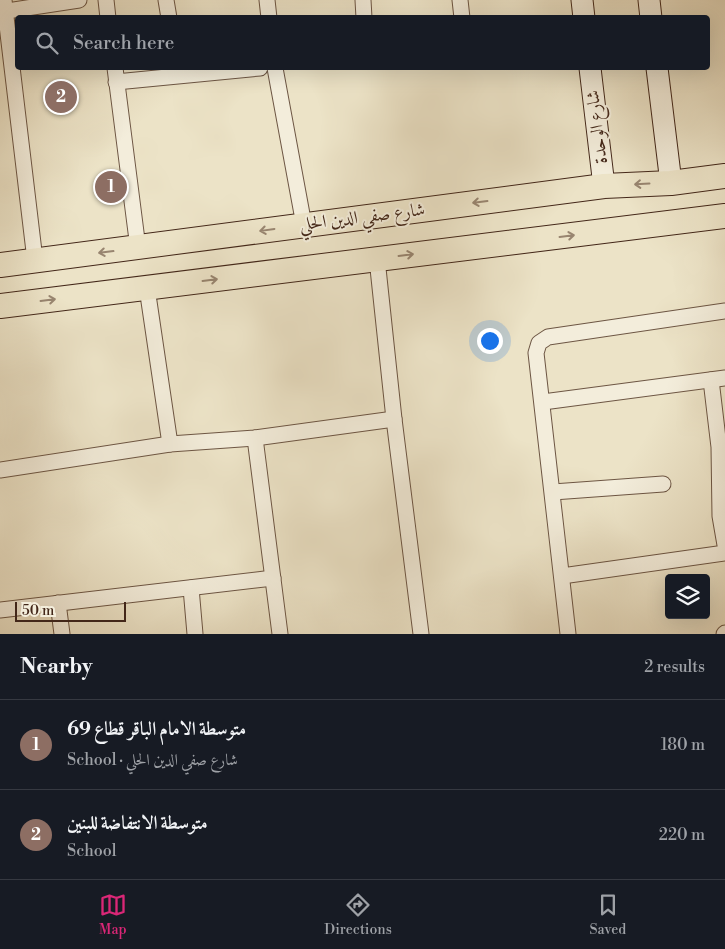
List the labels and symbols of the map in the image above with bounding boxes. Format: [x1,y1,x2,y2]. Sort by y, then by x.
pin: 2 [45,78,77,116]
street label: شارع الوحدة [581,88,616,165]
pin: 1 [95,168,127,206]
one-way arrow [634,180,650,189]
one-way arrow [473,197,489,207]
street label: شارع صفي الدين الحلي [298,198,427,242]
one-way arrow [259,225,275,235]
one-way arrow [559,230,575,240]
one-way arrow [98,247,114,257]
one-way arrow [397,250,413,260]
one-way arrow [201,275,217,285]
one-way arrow [40,295,56,305]
your location [477,328,503,354]
scale bar [15,599,126,622]

